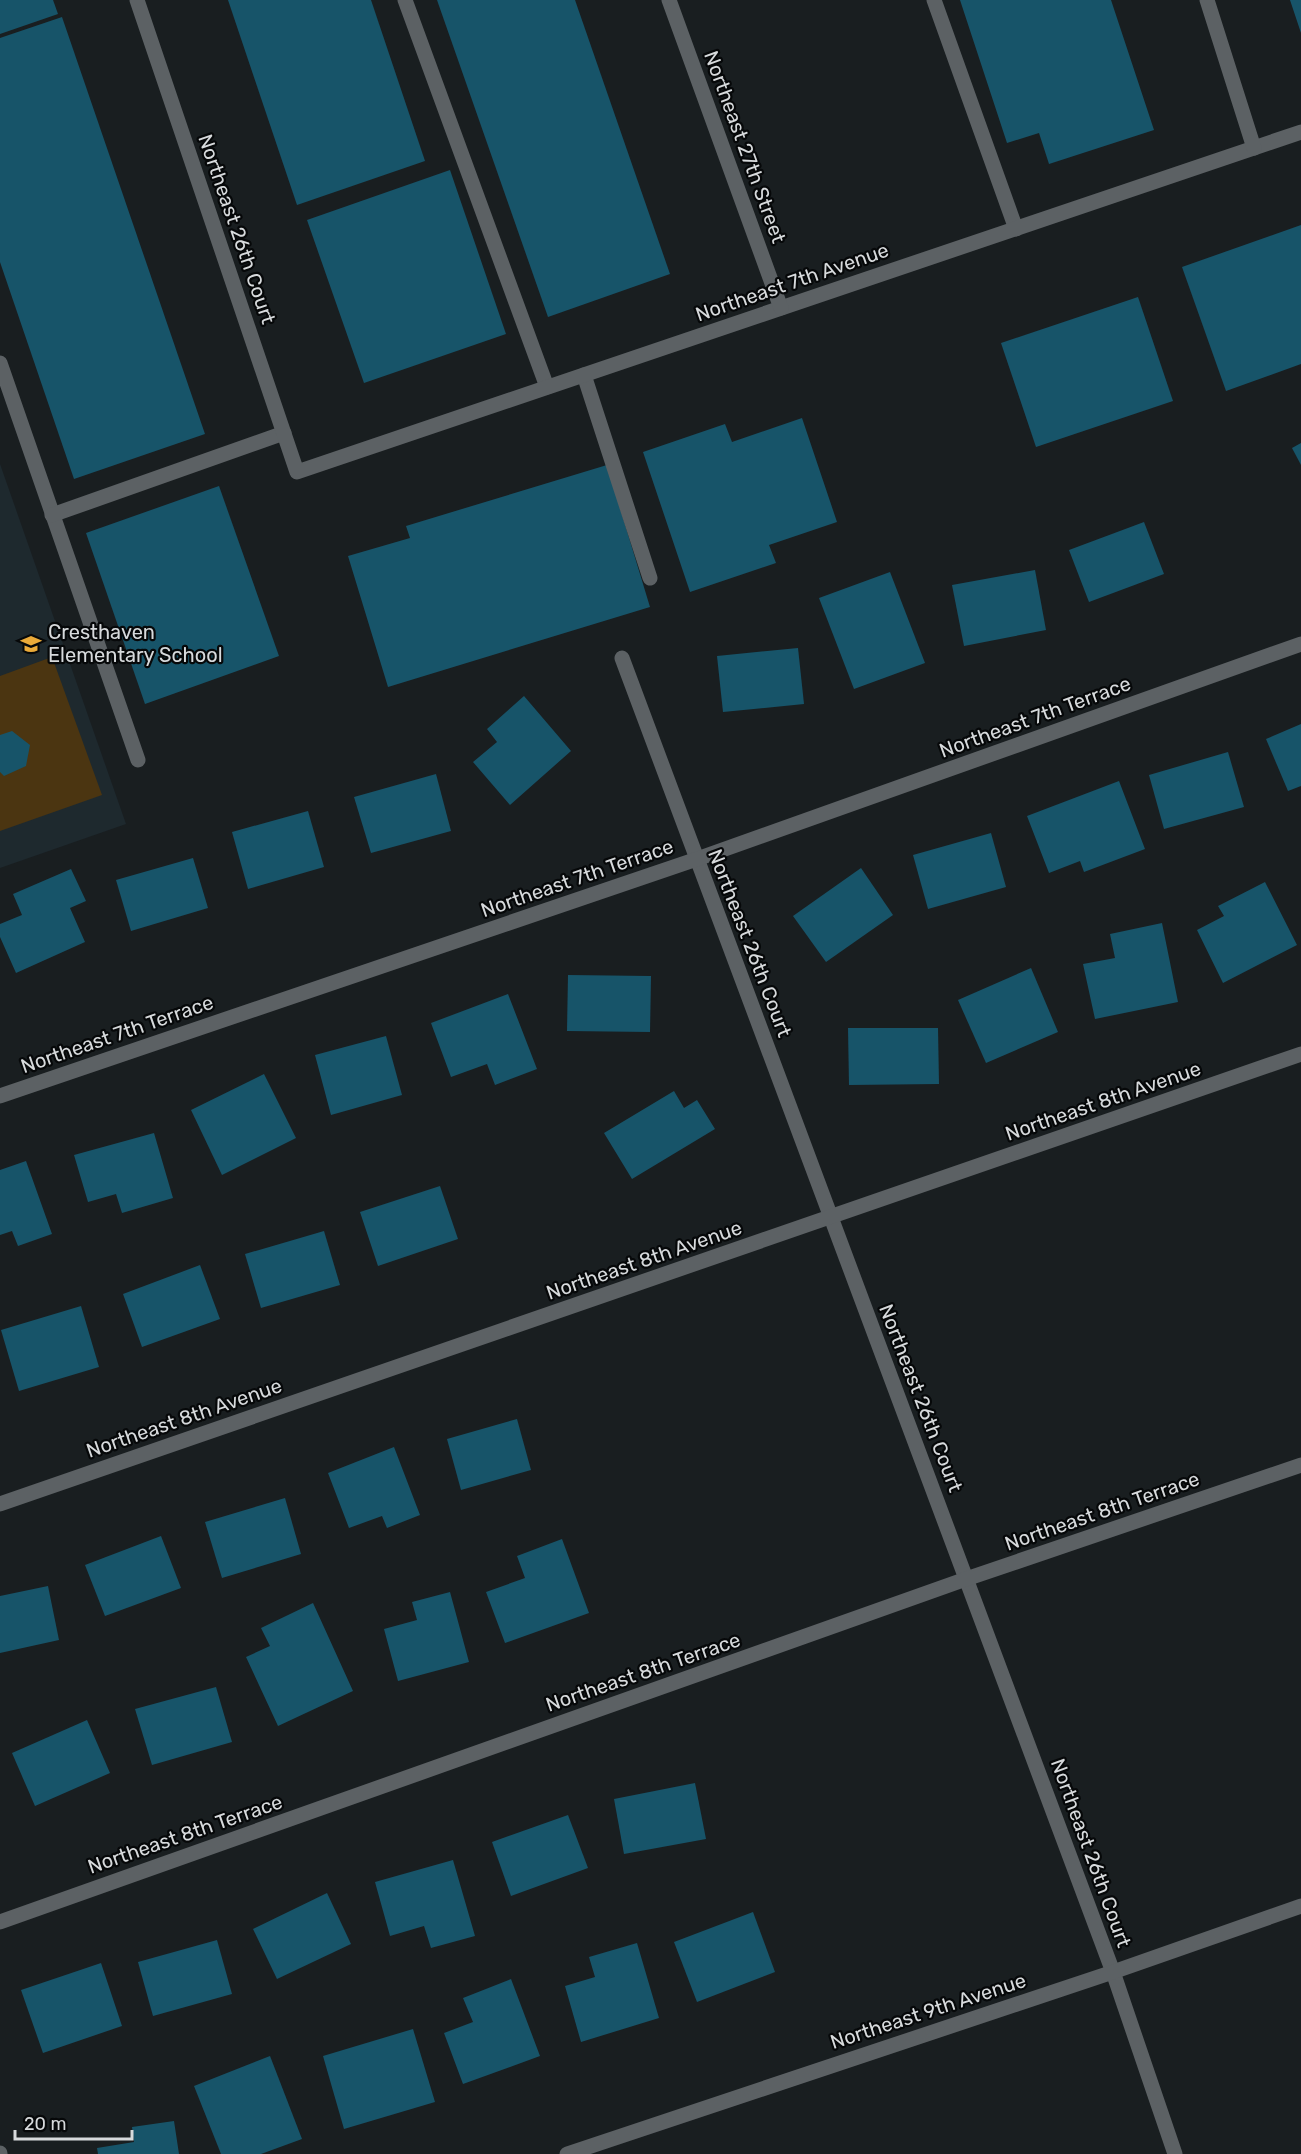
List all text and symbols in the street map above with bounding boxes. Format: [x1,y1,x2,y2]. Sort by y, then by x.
street label: Northeast 27th Street [699,48,791,247]
street label: Northeast 26th Court [193,131,281,327]
street label: Northeast 7th Avenue [692,238,892,326]
place label: Cresthaven Elementary School [48,620,223,667]
school or university icon: Cresthaven Elementary School [19,632,43,656]
street label: Northeast 7th Terrace [936,671,1134,763]
street label: Northeast 7th Terrace [478,834,676,922]
street label: Northeast 26th Court [703,846,797,1040]
street label: Northeast 7th Terrace [18,990,216,1078]
street label: Northeast 8th Avenue [1002,1056,1204,1146]
street label: Northeast 8th Avenue [543,1215,745,1305]
street label: Northeast 26th Court [874,1301,968,1495]
street label: Northeast 8th Avenue [83,1373,285,1463]
street label: Northeast 8th Terrace [1001,1466,1203,1556]
street label: Northeast 8th Terrace [542,1627,744,1717]
street label: Northeast 26th Court [1046,1755,1136,1951]
street label: Northeast 8th Terrace [84,1789,286,1879]
street label: Northeast 9th Avenue [827,1968,1029,2054]
scale bar [15,2103,132,2141]
text: 20 m [24,2113,66,2135]

